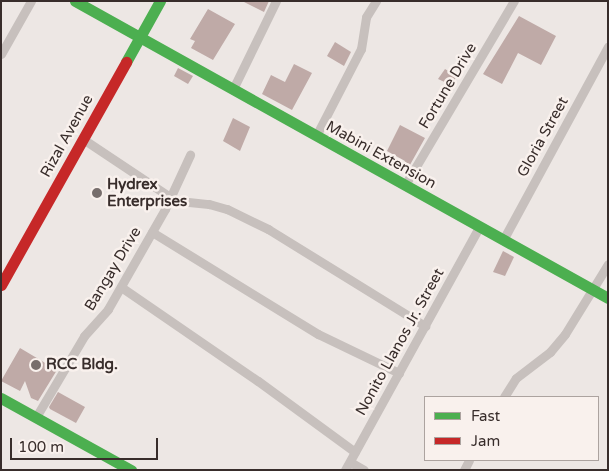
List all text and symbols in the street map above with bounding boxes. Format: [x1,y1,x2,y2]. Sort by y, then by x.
street label: Fortune Drive [415,40,481,132]
street label: Rizal Avenue [37,92,97,180]
street label: Gloria Street [514,94,572,180]
street label: Mabini Extension [323,117,439,193]
place label: Hydrex Enterprises [107,175,187,210]
marker: Hydrex Enterprises [91,187,103,199]
street label: Bangay Drive [81,224,145,314]
street label: Nonito Llanos Jr. Street [352,265,448,419]
place label: RCC Bldg. [46,356,118,374]
marker: RCC Bldg. [30,359,42,371]
legend [424,396,599,461]
text: Fast [471,407,500,425]
scale bar [12,428,160,460]
text: Jam [471,432,500,450]
text: 100 m [18,438,64,456]

